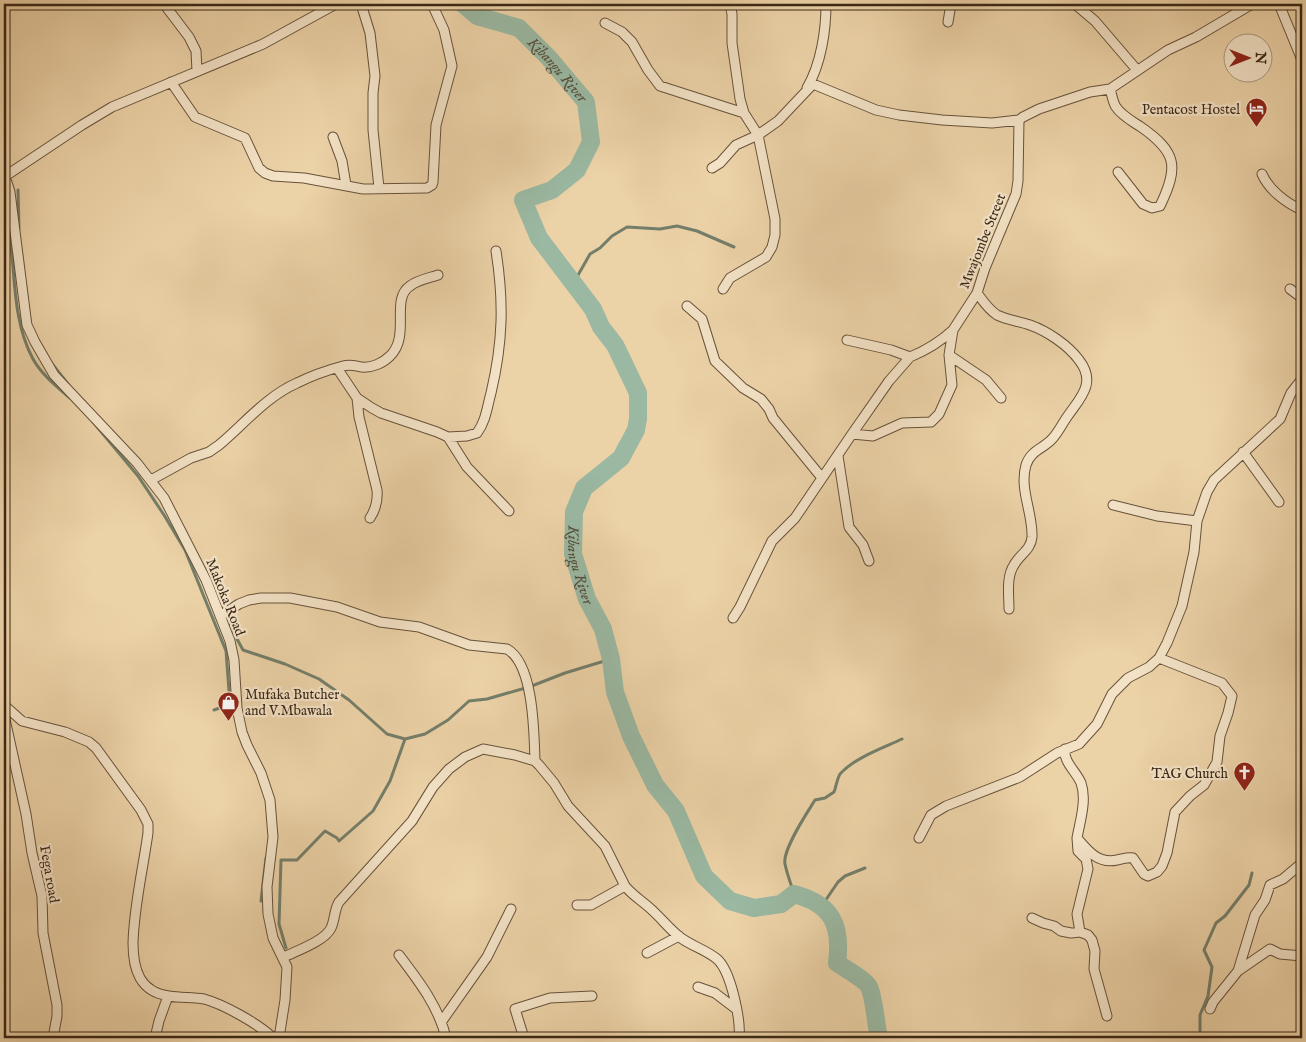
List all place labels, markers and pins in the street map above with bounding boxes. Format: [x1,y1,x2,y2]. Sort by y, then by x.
hotel icon: Pentacost Hostel [1244,97,1268,128]
place label: Pentacost Hostel [1142,101,1240,119]
place label: Mufaka Butcher and V.Mbawala [245,686,339,720]
shop icon: Mufaka Butcher and V.Mbawala [217,690,241,721]
church icon: TAG Church [1232,761,1256,792]
place label: TAG Church [1151,765,1229,783]

